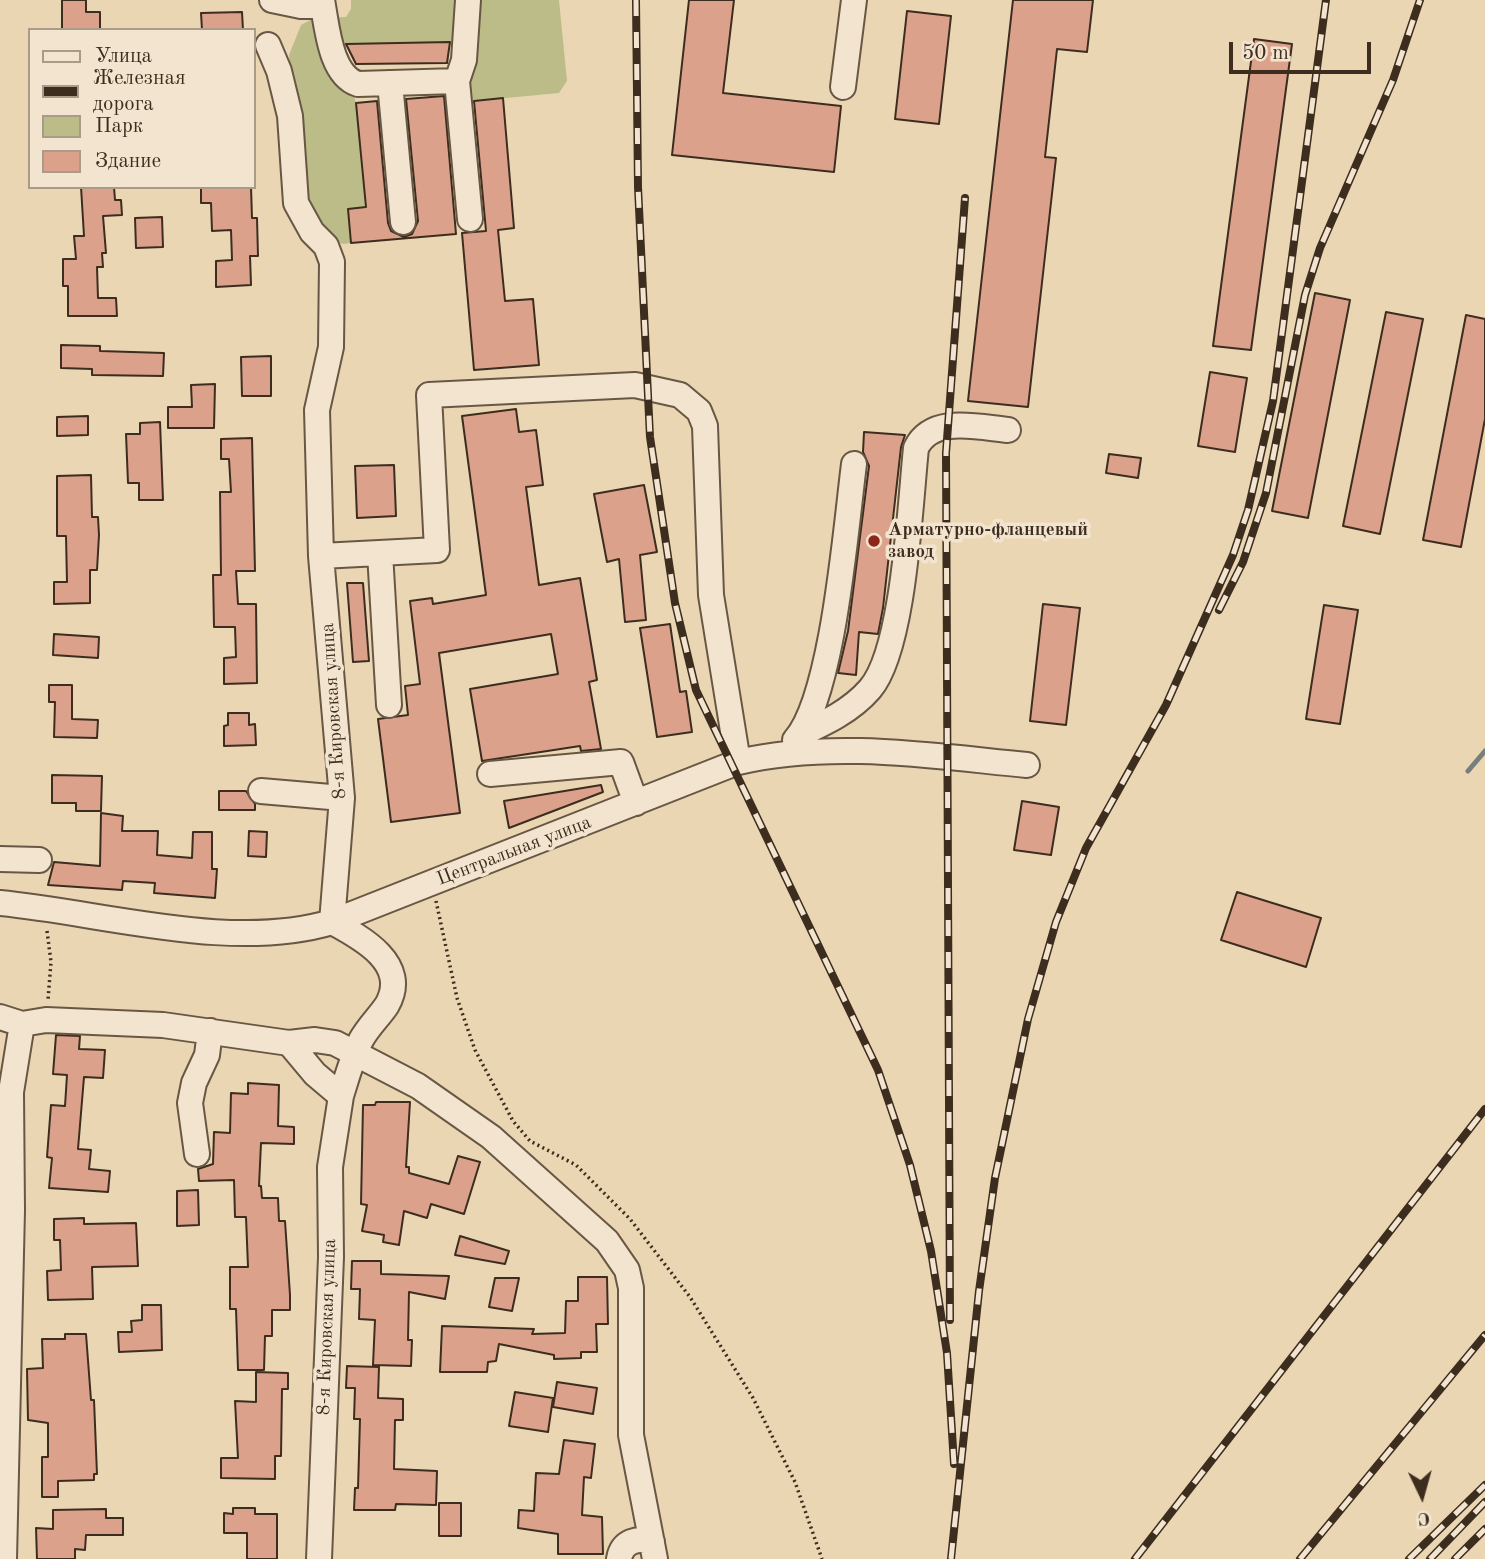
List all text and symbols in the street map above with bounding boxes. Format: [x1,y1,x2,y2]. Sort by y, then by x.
legend [28,28,256,189]
scale bar [1233,28,1375,72]
text: 50 m [1242,43,1289,64]
text: Улица [95,46,152,67]
text: Железная дорога [93,68,186,115]
text: Парк [95,116,143,137]
text: Здание [95,151,161,172]
place label: Арматурно-фланцевый завод [888,519,1088,563]
marker: Арматурно-фланцевый завод [866,533,882,549]
street label: 8-я Кировская улица [316,622,352,800]
street label: Центральная улица [434,811,594,891]
street label: 8-я Кировская улица [313,1238,341,1416]
north arrow [1387,1461,1457,1531]
text: С [1417,1507,1431,1527]

